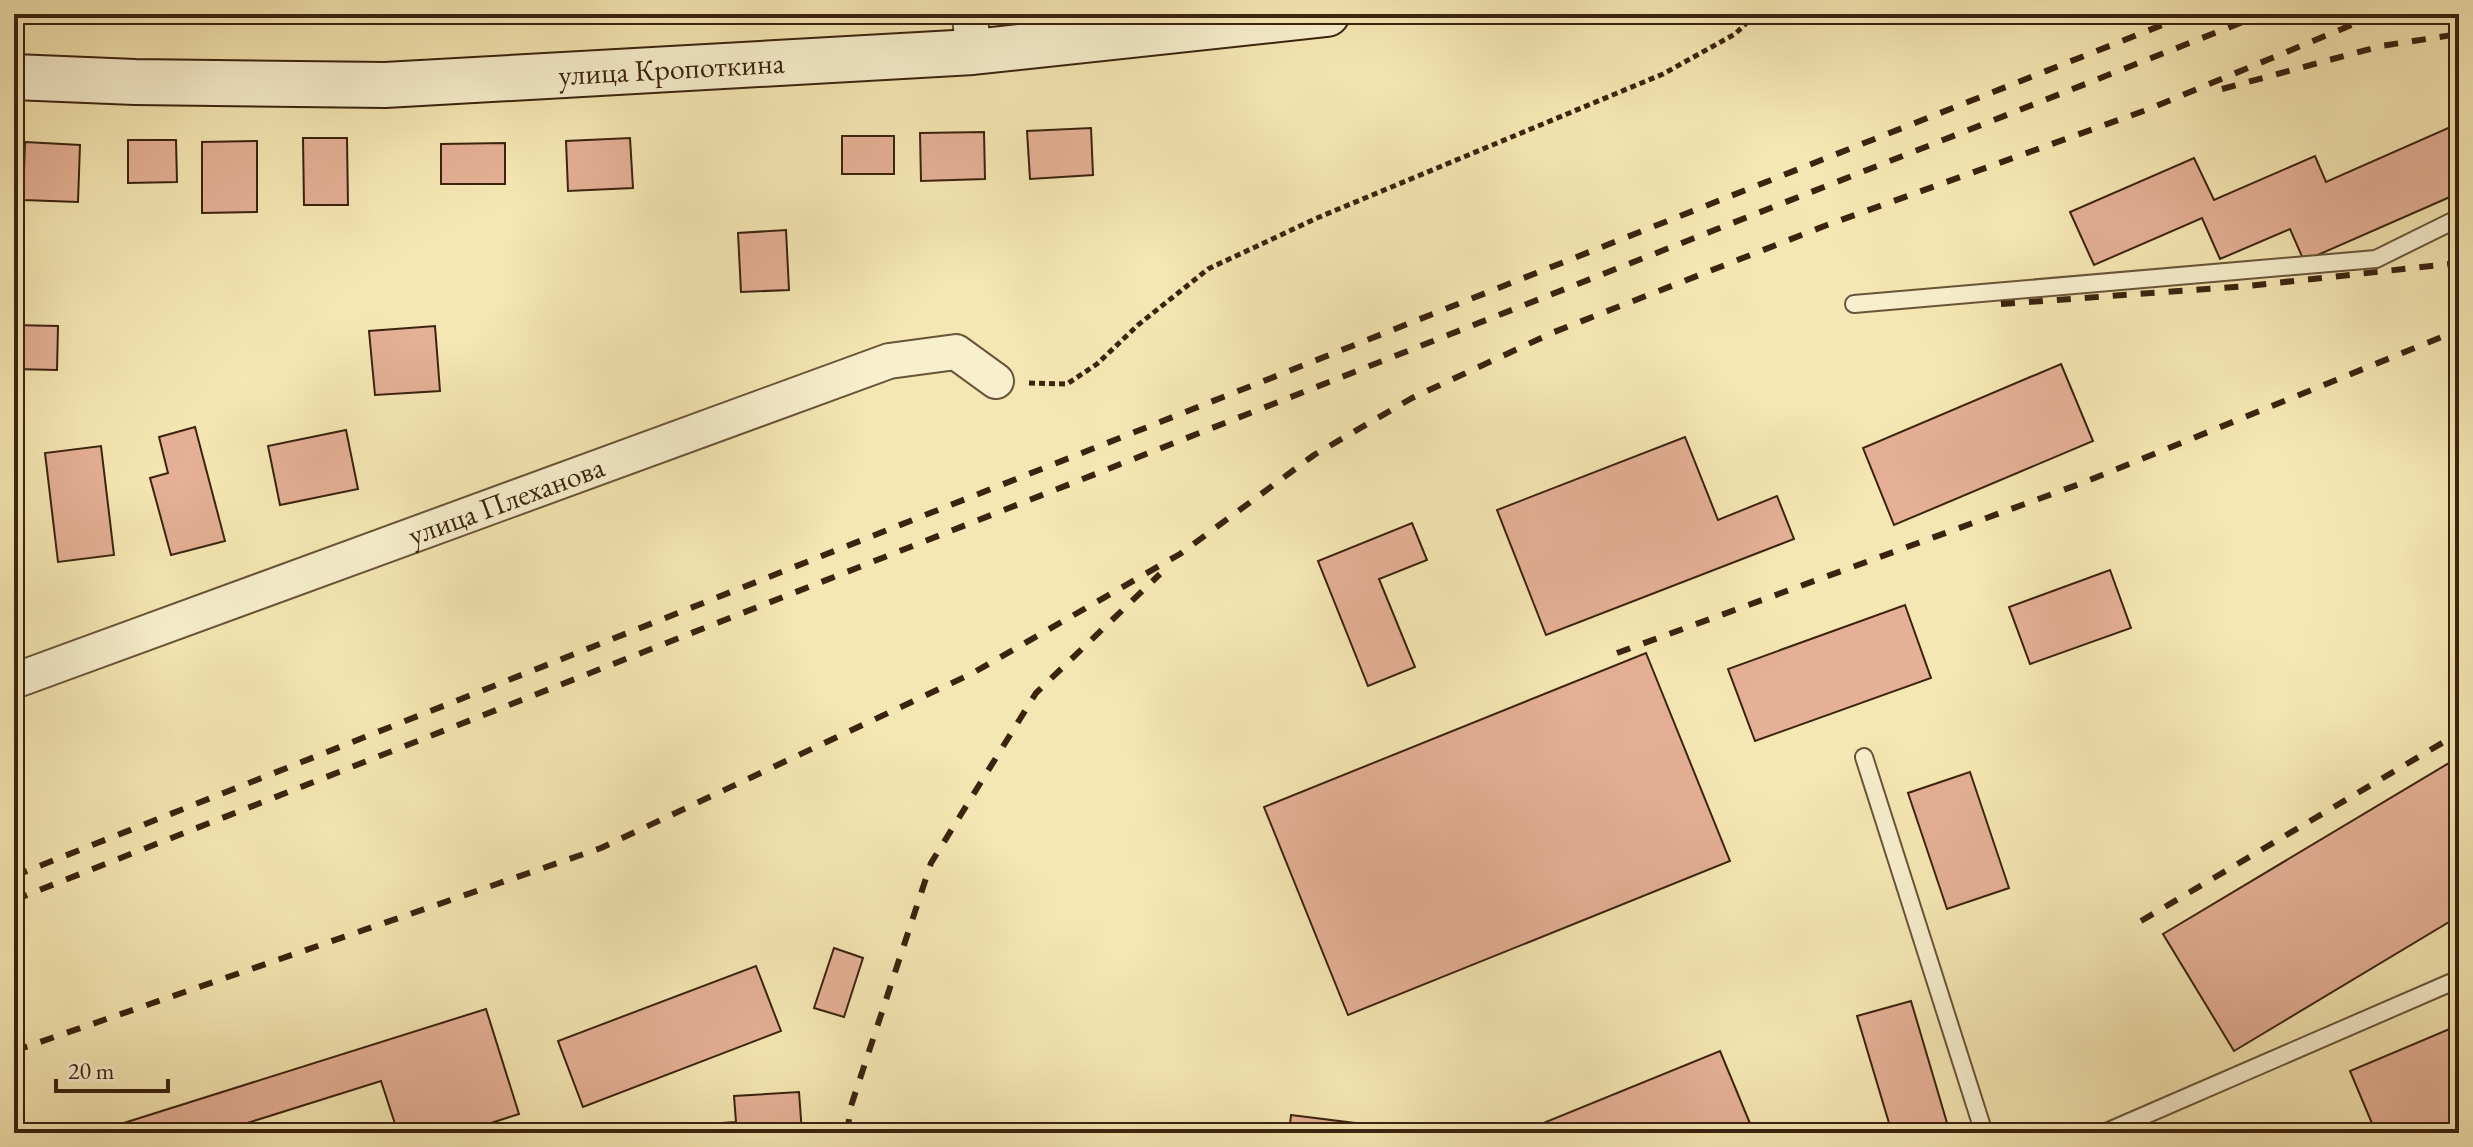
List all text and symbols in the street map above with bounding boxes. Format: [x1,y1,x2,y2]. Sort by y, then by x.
street label: улица Кропоткина [557,43,786,94]
street label: улица Плеханова [402,447,610,554]
scale bar [56,1043,168,1093]
text: 20 m [68,1055,115,1086]

